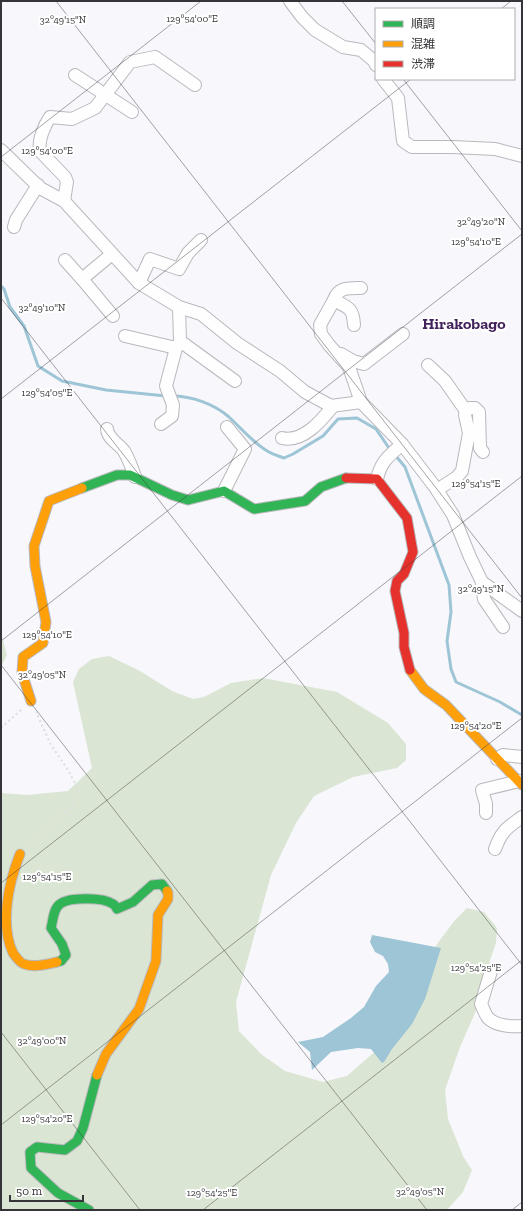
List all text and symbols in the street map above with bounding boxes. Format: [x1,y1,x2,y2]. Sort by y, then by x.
legend [375,8,515,80]
text: 129°54'00"E [166,13,218,25]
text: 32°49'15"N [40,14,87,26]
text: 順調 [411,17,435,31]
text: 混雑 [411,37,435,51]
text: 渋滞 [411,57,435,71]
text: 129°54'00"E [21,145,73,157]
text: 32°49'20"N [457,216,506,228]
text: 129°54'10"E [451,236,501,248]
text: 32°49'10"N [19,302,66,314]
district label: Hirakobago [422,314,506,333]
text: 129°54'05"E [22,387,73,399]
text: 129°54'15"E [451,478,501,490]
text: 32°49'15"N [458,583,505,595]
text: 129°54'10"E [22,629,72,641]
text: 32°49'05"N [18,669,67,681]
text: 129°54'20"E [451,720,502,732]
text: 129°54'15"E [22,871,72,883]
text: 129°54'25"E [451,962,501,974]
text: 32°49'00"N [18,1035,67,1047]
text: 129°54'20"E [22,1113,73,1125]
scale bar [10,1177,83,1203]
text: 50 m [16,1184,43,1198]
text: 32°49'05"N [396,1186,445,1198]
text: 129°54'25"E [187,1187,237,1199]

